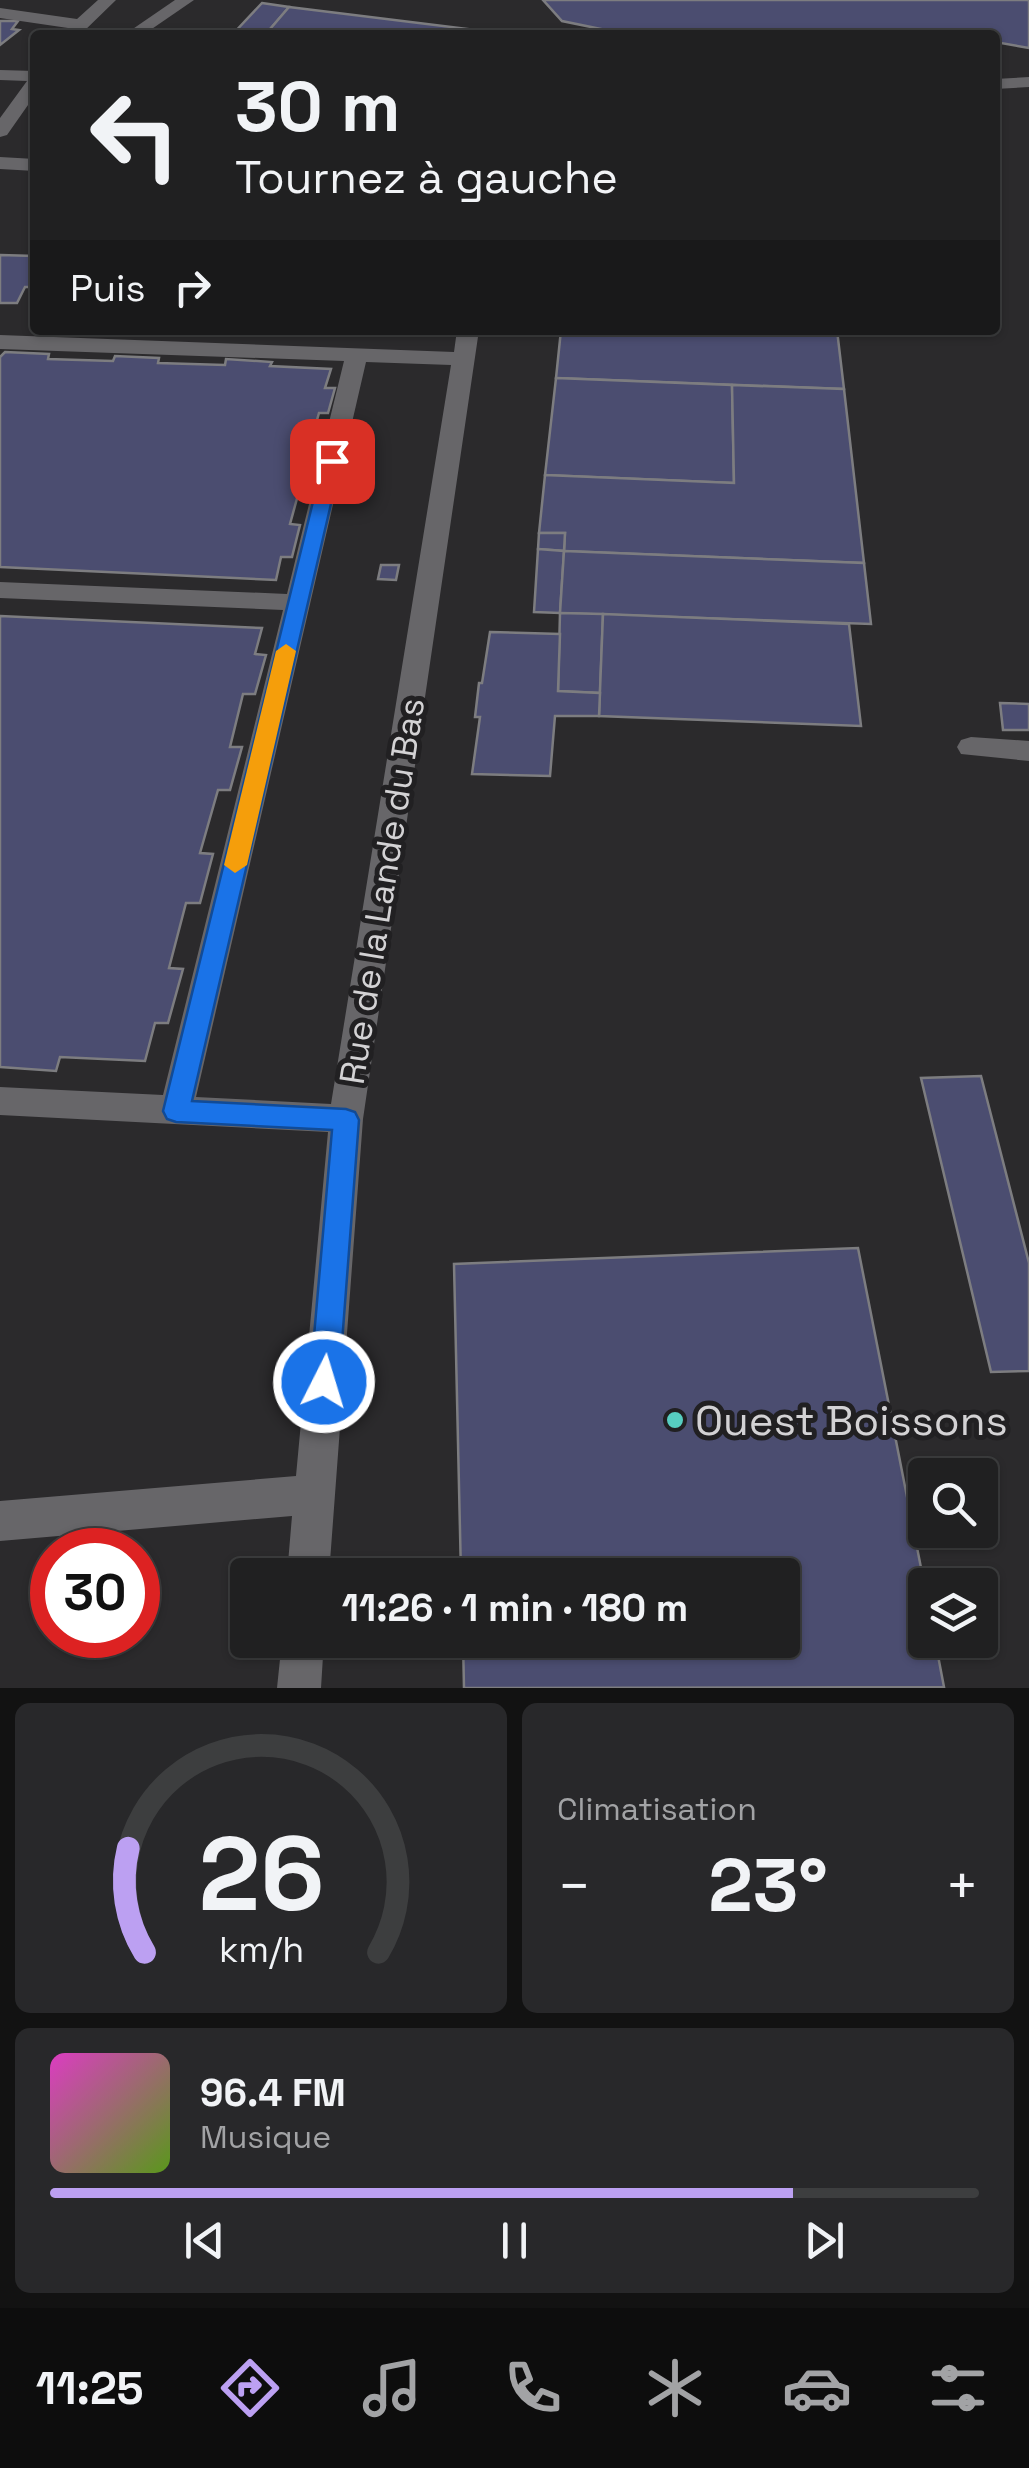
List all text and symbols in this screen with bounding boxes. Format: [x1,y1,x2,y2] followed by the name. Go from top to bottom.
[235,62,400,151] text: 30 m
[70,70,200,200] icon: left
[235,149,618,206] text: Tournez à gauche
[165,260,220,315] icon: right
[70,264,145,312] text: Puis
[290,419,375,504] pin
[305,434,360,489] icon: arrive
[330,695,434,1087] street label: Rue de la Lande du Bas
[272,1330,376,1434] position arrow
[695,1394,1008,1447] place label: Ouest Boissons
[664,1409,686,1431] marker: Ouest Boissons
[908,1458,998,1658] map controls
[908,1458,998,1548] button: search
[30,1528,160,1658] speed limit sign: 30
[908,1568,998,1658] button: layers
[342,1584,688,1632] text: 11:26 · 1 min · 180 m
[557,1789,757,1829] text: Climatisation
[198,1808,324,1940] text: 26
[708,1837,828,1933] text: 23°
[557,1851,591,1921] text: −
[945,1851,979,1921] text: +
[218,1927,304,1972] text: km/h
[200,2069,346,2117] text: 96.4 FM
[200,2117,331,2157] text: Musique
[177,2213,232,2268] icon: previous
[487,2213,542,2268] icon: pause
[797,2213,852,2268] icon: next
[215,2353,285,2423] icon: directions
[357,2353,427,2423] icon: music
[498,2353,568,2423] icon: phone
[640,2353,710,2423] icon: climate
[782,2353,852,2423] icon: car
[923,2353,993,2423] icon: filters
[36,2360,144,2417] text: 11:25

